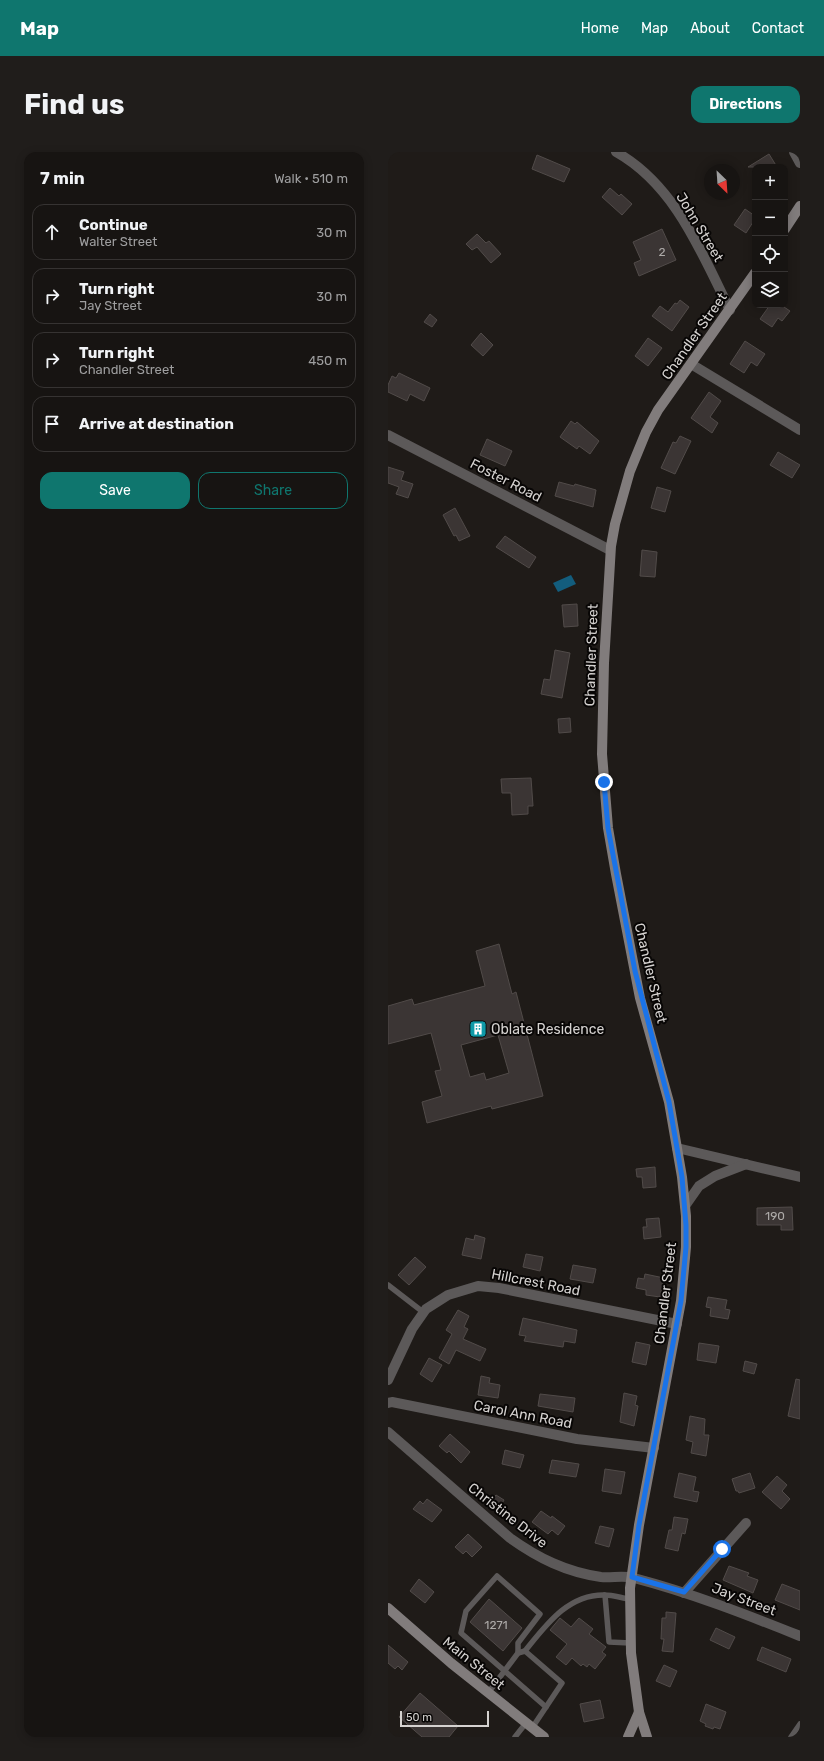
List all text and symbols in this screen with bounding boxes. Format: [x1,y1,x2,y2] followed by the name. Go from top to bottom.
[20,17,59,40] text: Map
[581,20,619,37] text: Home
[641,20,668,37] text: Map
[690,20,730,37] text: About
[752,20,804,37] text: Contact
[691,86,800,123] button: Directions
[24,88,124,121] text: Find us
[704,164,740,200] north arrow
[752,164,788,308] map controls
[752,164,788,200] button: +
[40,168,85,188] text: 7 min
[274,171,348,186] text: Walk · 510 m
[672,190,727,265] street label: John Street
[752,200,788,236] button: −
[79,216,148,234] text: Continue
[41,221,63,243] icon: ahead
[316,225,347,240] text: 30 m
[79,234,157,249] text: Walter Street
[752,236,788,272] button: locate
[658,245,666,259] house number: 2
[752,272,788,308] button: layers
[79,280,154,298] text: Turn right
[41,285,63,307] icon: right
[316,289,347,304] text: 30 m
[658,289,731,383] street label: Chandler Street
[79,298,142,313] text: Jay Street
[79,344,154,362] text: Turn right
[41,349,63,371] icon: right
[308,353,347,368] text: 450 m
[79,362,174,377] text: Chandler Street
[41,413,63,435] icon: arrive
[79,415,234,433] text: Arrive at destination
[467,455,544,506] street label: Foster Road
[40,472,190,509] button: Save
[198,472,348,509] button: Share
[581,603,602,707] street label: Chandler Street
[595,773,613,791] route end
[631,921,670,1025] street label: Chandler Street
[468,1019,488,1039] building icon: Oblate Residence
[491,1021,604,1038] place label: Oblate Residence
[765,1209,785,1223] house number: 190
[651,1241,680,1345] street label: Chandler Street
[490,1266,582,1299] street label: Hillcrest Road
[472,1397,573,1432] street label: Carol Ann Road
[465,1479,551,1552] street label: Christine Drive
[713,1540,731,1558] route start
[709,1579,779,1620] street label: Jay Street
[484,1618,508,1632] house number: 1271
[439,1633,508,1694] street label: Main Street
[400,1709,489,1728] scale bar
[406,1711,432,1724] text: 50 m

